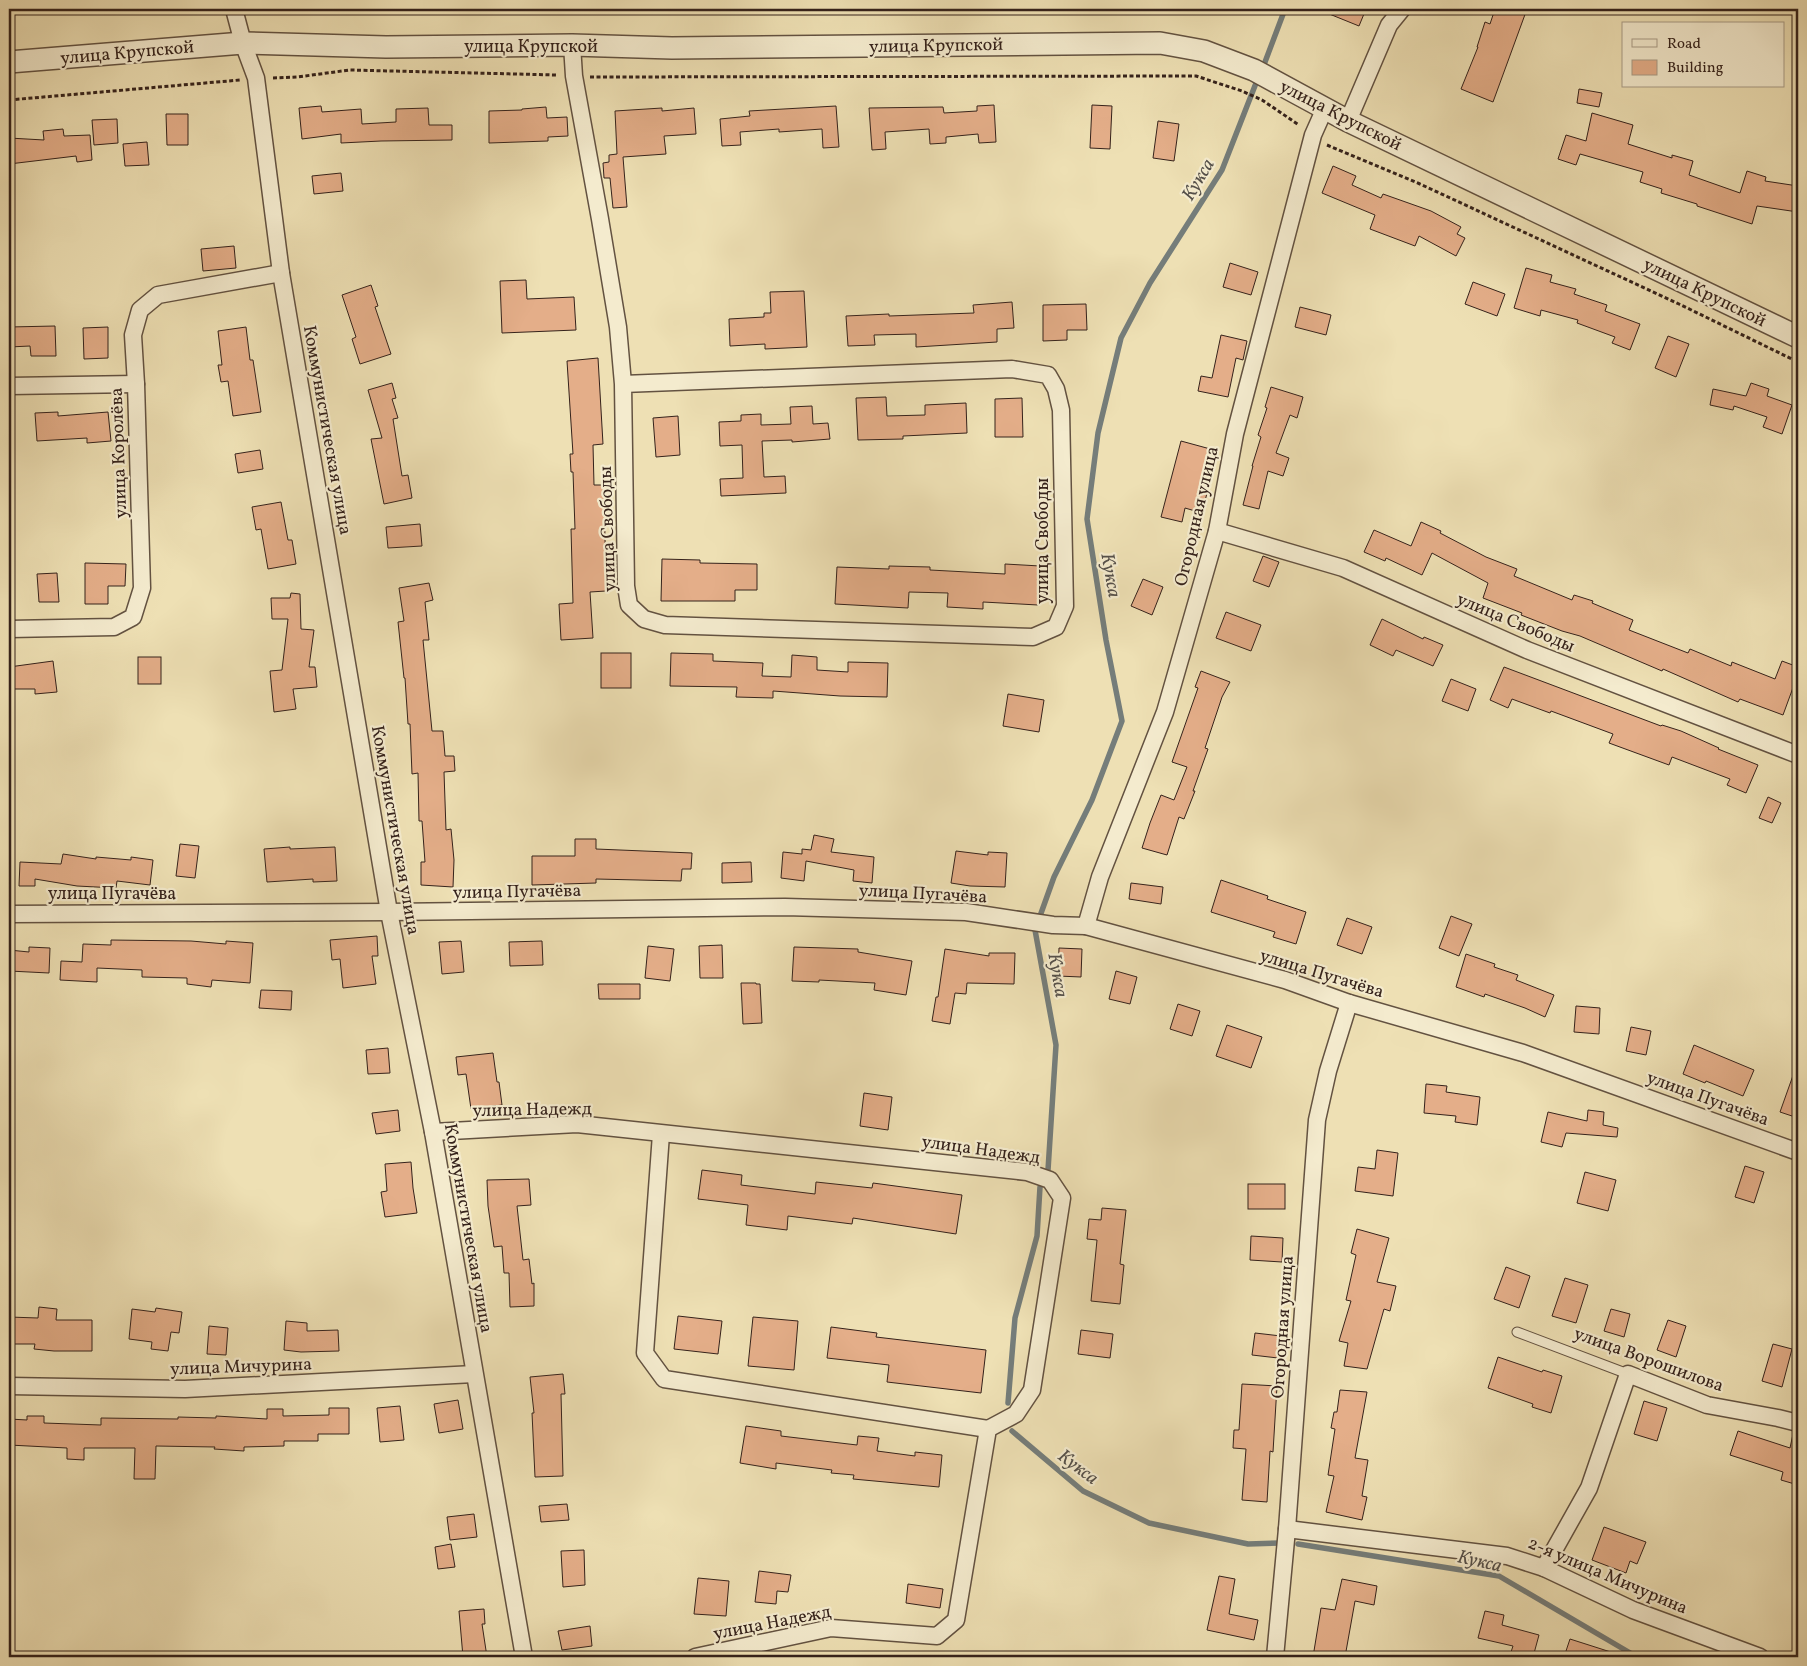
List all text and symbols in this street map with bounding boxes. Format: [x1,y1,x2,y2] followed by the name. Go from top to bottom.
[1622,22,1784,88] legend
[869,33,1003,60] street label: улица Крупской
[1667,34,1701,55] text: Road
[59,35,195,72] street label: улица Крупской
[464,35,598,60] street label: улица Крупской
[1667,58,1724,79] text: Building
[1275,75,1406,158] street label: улица Крупской
[1176,154,1221,206] water label: Кукса
[1639,253,1770,334] street label: улица Крупской
[296,324,357,537] street label: Коммунистическая улица
[105,387,134,519] street label: улица Королёва
[1169,444,1226,589] street label: Огородная улица
[594,465,623,592] street label: улица Свободы
[1031,478,1056,604] street label: улица Свободы
[1093,551,1127,600] water label: Кукса
[1452,587,1579,660] street label: улица Свободы
[364,724,425,937] street label: Коммунистическая улица
[452,879,582,906] street label: улица Пугачёва
[858,879,988,910] street label: улица Пугачёва
[48,882,176,907] street label: улица Пугачёва
[1256,944,1387,1005] street label: улица Пугачёва
[1040,951,1074,1000] water label: Кукса
[1643,1066,1772,1133] street label: улица Пугачёва
[472,1097,592,1124] street label: улица Надежд
[437,1122,498,1335] street label: Коммунистическая улица
[920,1130,1042,1171] street label: улица Надежд
[1266,1255,1301,1399] street label: Огородная улица
[1570,1322,1727,1399] street label: улица Ворошилова
[170,1353,312,1382] street label: улица Мичурина
[1052,1444,1104,1492] water label: Кукса
[1524,1531,1691,1621] street label: 2-я улица Мичурина
[1455,1544,1504,1580] water label: Кукса
[711,1600,833,1647] street label: улица Надежд

